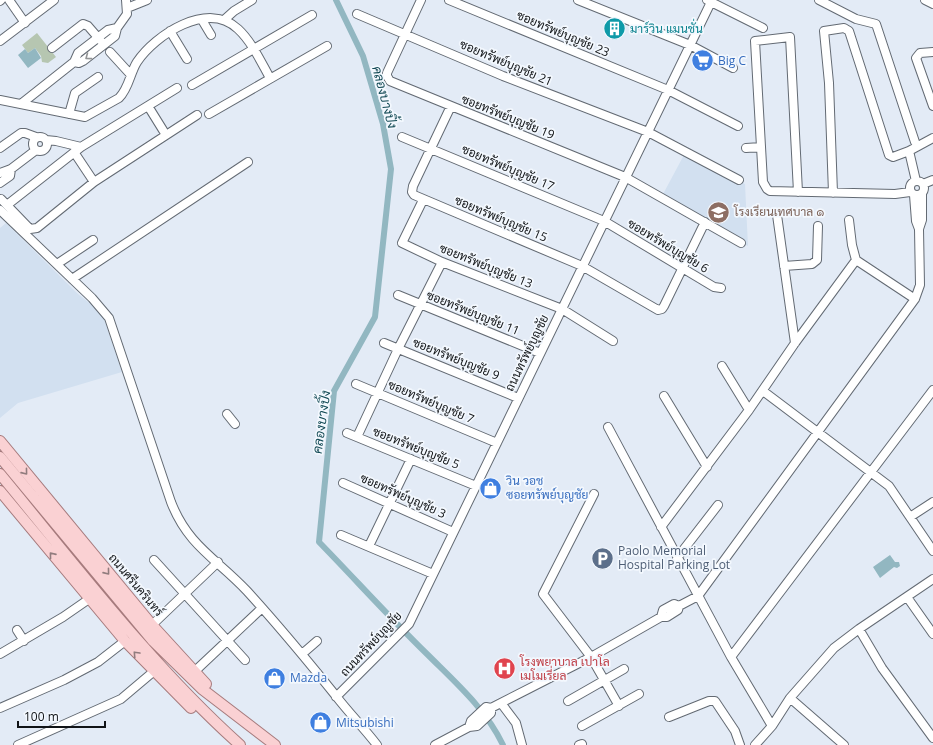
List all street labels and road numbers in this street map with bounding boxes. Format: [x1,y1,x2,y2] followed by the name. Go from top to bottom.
[514,6,612,62] street label: ซอยทรัพย์บุญชัย 23
[457,35,555,91] street label: ซอยทรัพย์บุญชัย 21
[459,90,557,144] street label: ซอยทรัพย์บุญชัย 19
[459,140,557,196] street label: ซอยทรัพย์บุญชัย 17
[452,191,550,247] street label: ซอยทรัพย์บุญชัย 15
[624,215,712,278] street label: ซอยทรัพย์บุญชัย 6
[437,239,535,293] street label: ซอยทรัพย์บุญชัย 13
[424,286,522,340] street label: ซอยทรัพย์บุญชัย 11
[501,312,553,394] street label: ถนนทรัพย์บุญชัย
[410,333,502,385] street label: ซอยทรัพย์บุญชัย 9
[385,376,477,428] street label: ซอยทรัพย์บุญชัย 7
[370,422,462,474] street label: ซอยทรัพย์บุญชัย 5
[357,469,449,523] street label: ซอยทรัพย์บุญชัย 3
[105,550,168,620] street label: ถนนศรีนครินทร์
[336,607,406,681] street label: ถนนทรัพย์บุญชัย

